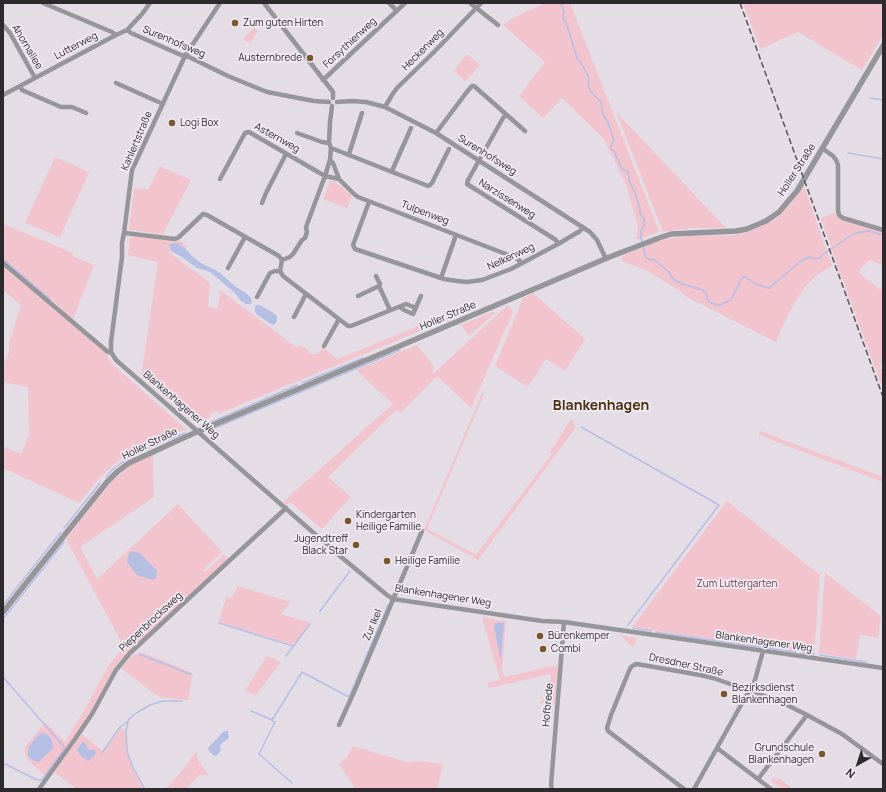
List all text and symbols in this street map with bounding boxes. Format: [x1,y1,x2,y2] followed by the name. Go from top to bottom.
[321,15,379,71] street label: Forsythienweg
[243,17,323,29] place label: Zum guten Hirten
[230,18,240,28] marker: Zum guten Hirten
[9,23,45,71] street label: Ahornallee
[141,23,207,61] street label: Surenhofsweg
[400,27,446,73] street label: Heckenweg
[52,30,100,62] street label: Lutterweg
[238,52,302,64] place label: Austernbrede
[305,53,315,63] marker: Austernbrede
[119,110,155,172] street label: Kahlertstraße
[180,117,218,129] place label: Logi Box
[167,118,177,128] marker: Logi Box
[252,121,302,155] street label: Asternweg
[455,132,519,178] street label: Surenhofsweg
[776,142,818,198] street label: Holler Straße
[476,177,538,221] street label: Narzissenweg
[399,198,451,228] street label: Tulpenweg
[485,241,537,273] street label: Nelkenweg
[418,299,478,333] street label: Holler Straße
[140,369,222,441] street label: Blankenhagener Weg
[553,398,649,414] district label: Blankenhagen
[120,425,180,463] street label: Holler Straße
[356,509,421,532] place label: Kindergarten Heilige Familie
[343,516,353,526] marker: Kindergarten Heilige Familie
[294,533,348,556] place label: Jugendtreff Black Star
[351,540,361,550] marker: Jugendtreff Black Star
[395,555,460,567] place label: Heilige Familie
[382,556,392,566] marker: Heilige Familie
[697,578,777,590] park label: Zum Luttergarten
[394,582,492,610] street label: Blankenhagener Weg
[117,590,185,654] street label: Piepenbrocksweg
[361,607,385,643] street label: Zur Ikel
[715,629,813,655] street label: Blankenhagener Weg
[548,630,610,642] place label: Bürenkemper
[535,631,545,641] marker: Bürenkemper
[551,643,581,655] place label: Combi
[538,644,548,654] marker: Combi
[648,651,724,679] street label: Dresdner Straße
[732,682,798,706] place label: Bezirksdienst Blankenhagen
[540,683,556,727] street label: Hofbrede
[719,689,729,699] marker: Bezirksdienst Blankenhagen
[748,742,814,766] place label: Grundschule Blankenhagen
[838,744,878,784] north arrow
[817,749,827,759] marker: Grundschule Blankenhagen
[842,765,858,782] text: N

